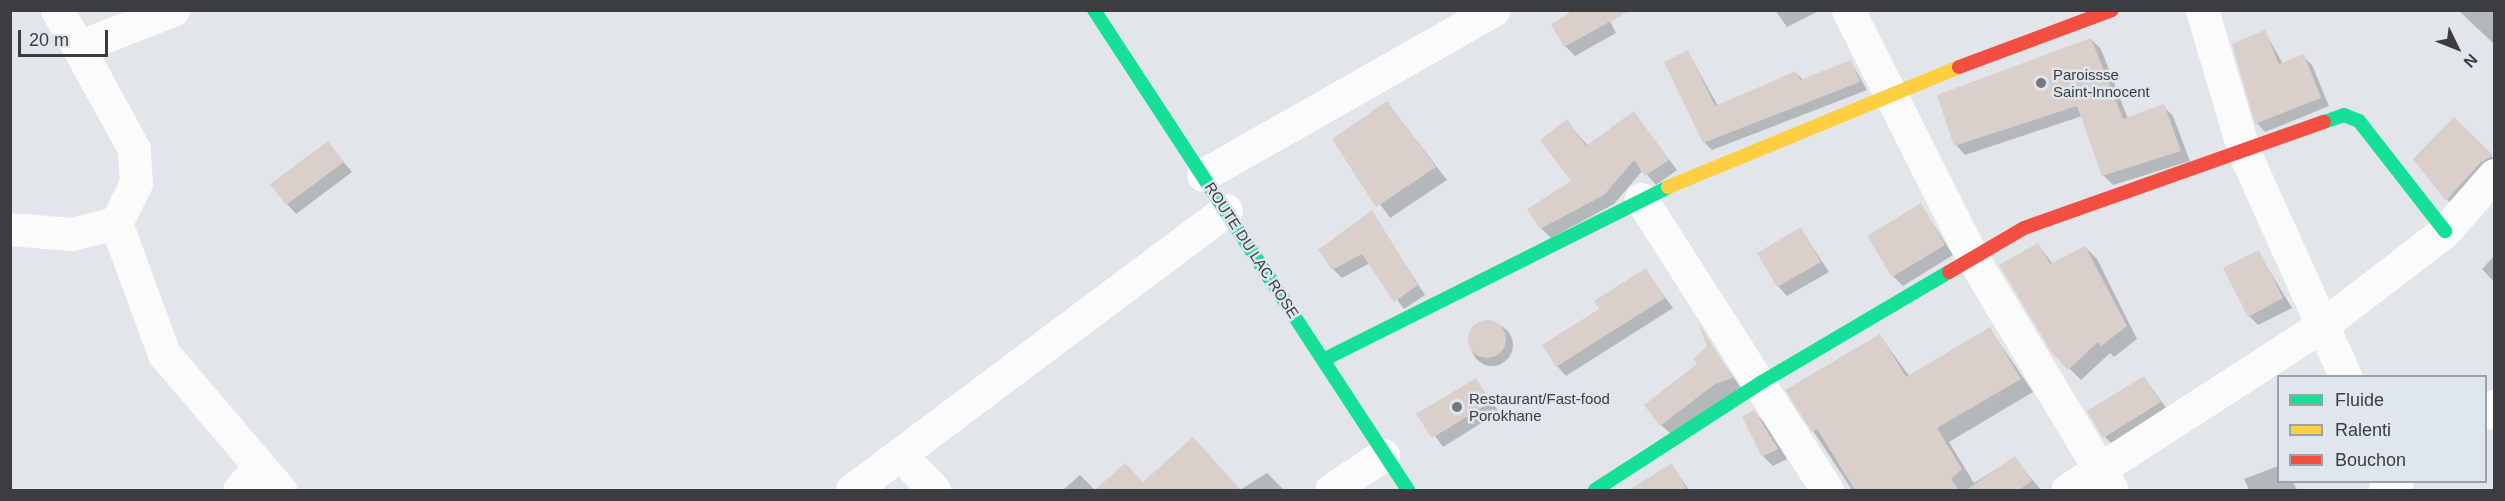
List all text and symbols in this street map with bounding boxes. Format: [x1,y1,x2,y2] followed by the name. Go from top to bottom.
[21,18,111,56] scale bar
[2427,18,2487,78] north arrow
[29,30,69,50] text: 20 m
[2460,51,2481,71] text: N
[2053,65,2150,100] place label: Paroissse Saint-Innocent
[2034,76,2048,90] marker: Paroissse Saint-Innocent
[1201,179,1303,321] street label: ROUTE DU LAC ROSE
[2277,375,2487,483] legend
[1469,389,1610,424] place label: Restaurant/Fast-food Porokhane
[2335,390,2384,410] text: Fluide
[1450,400,1464,414] marker: Restaurant/Fast-food Porokhane
[2335,420,2391,440] text: Ralenti
[2335,450,2406,470] text: Bouchon

